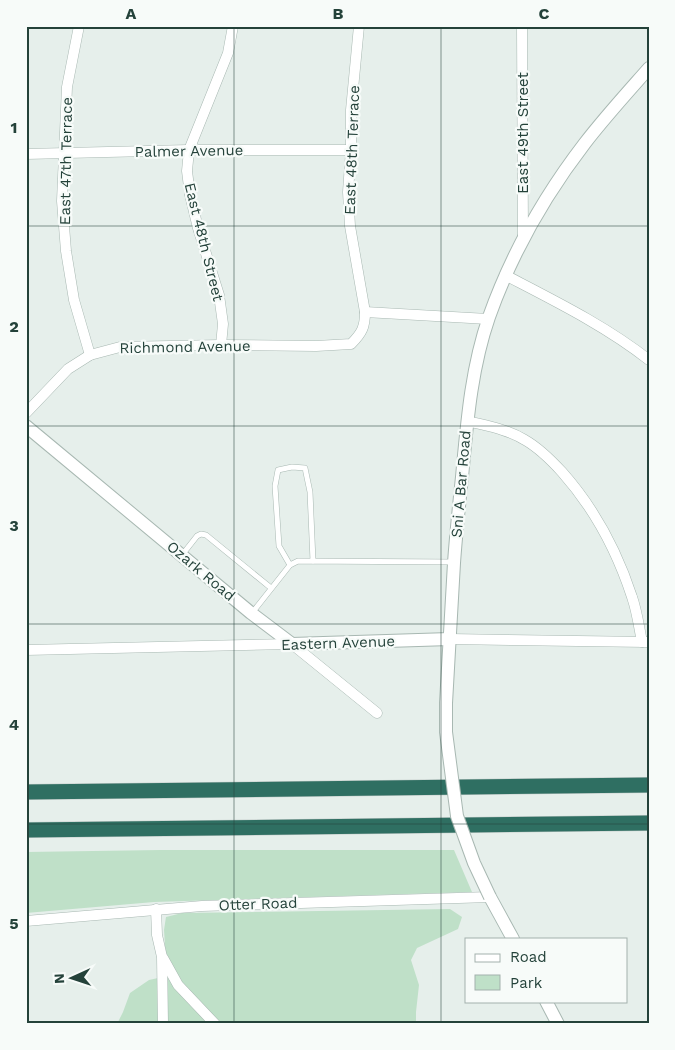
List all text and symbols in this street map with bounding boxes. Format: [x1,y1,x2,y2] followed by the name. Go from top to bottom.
[126,4,137,23] text: A
[333,4,344,23] text: B
[539,4,550,23] text: C
[514,71,532,194] street label: East 49th Street
[341,85,363,215] street label: East 48th Terrace
[56,97,76,225] street label: East 47th Terrace
[11,118,17,137] text: 1
[135,141,243,161] street label: Palmer Avenue
[181,181,228,304] street label: East 48th Street
[9,317,19,336] text: 2
[119,337,251,357] street label: Richmond Avenue
[447,430,475,538] street label: Sni A Bar Road
[9,516,19,535] text: 3
[163,537,239,605] street label: Ozark Road
[281,632,395,654] street label: Eastern Avenue
[9,715,19,734] text: 4
[218,894,298,914] street label: Otter Road
[9,914,19,933] text: 5
[465,938,628,1002] legend
[510,948,547,966] text: Road
[48,952,98,1002] north arrow
[51,973,67,984] text: N
[510,974,543,992] text: Park

